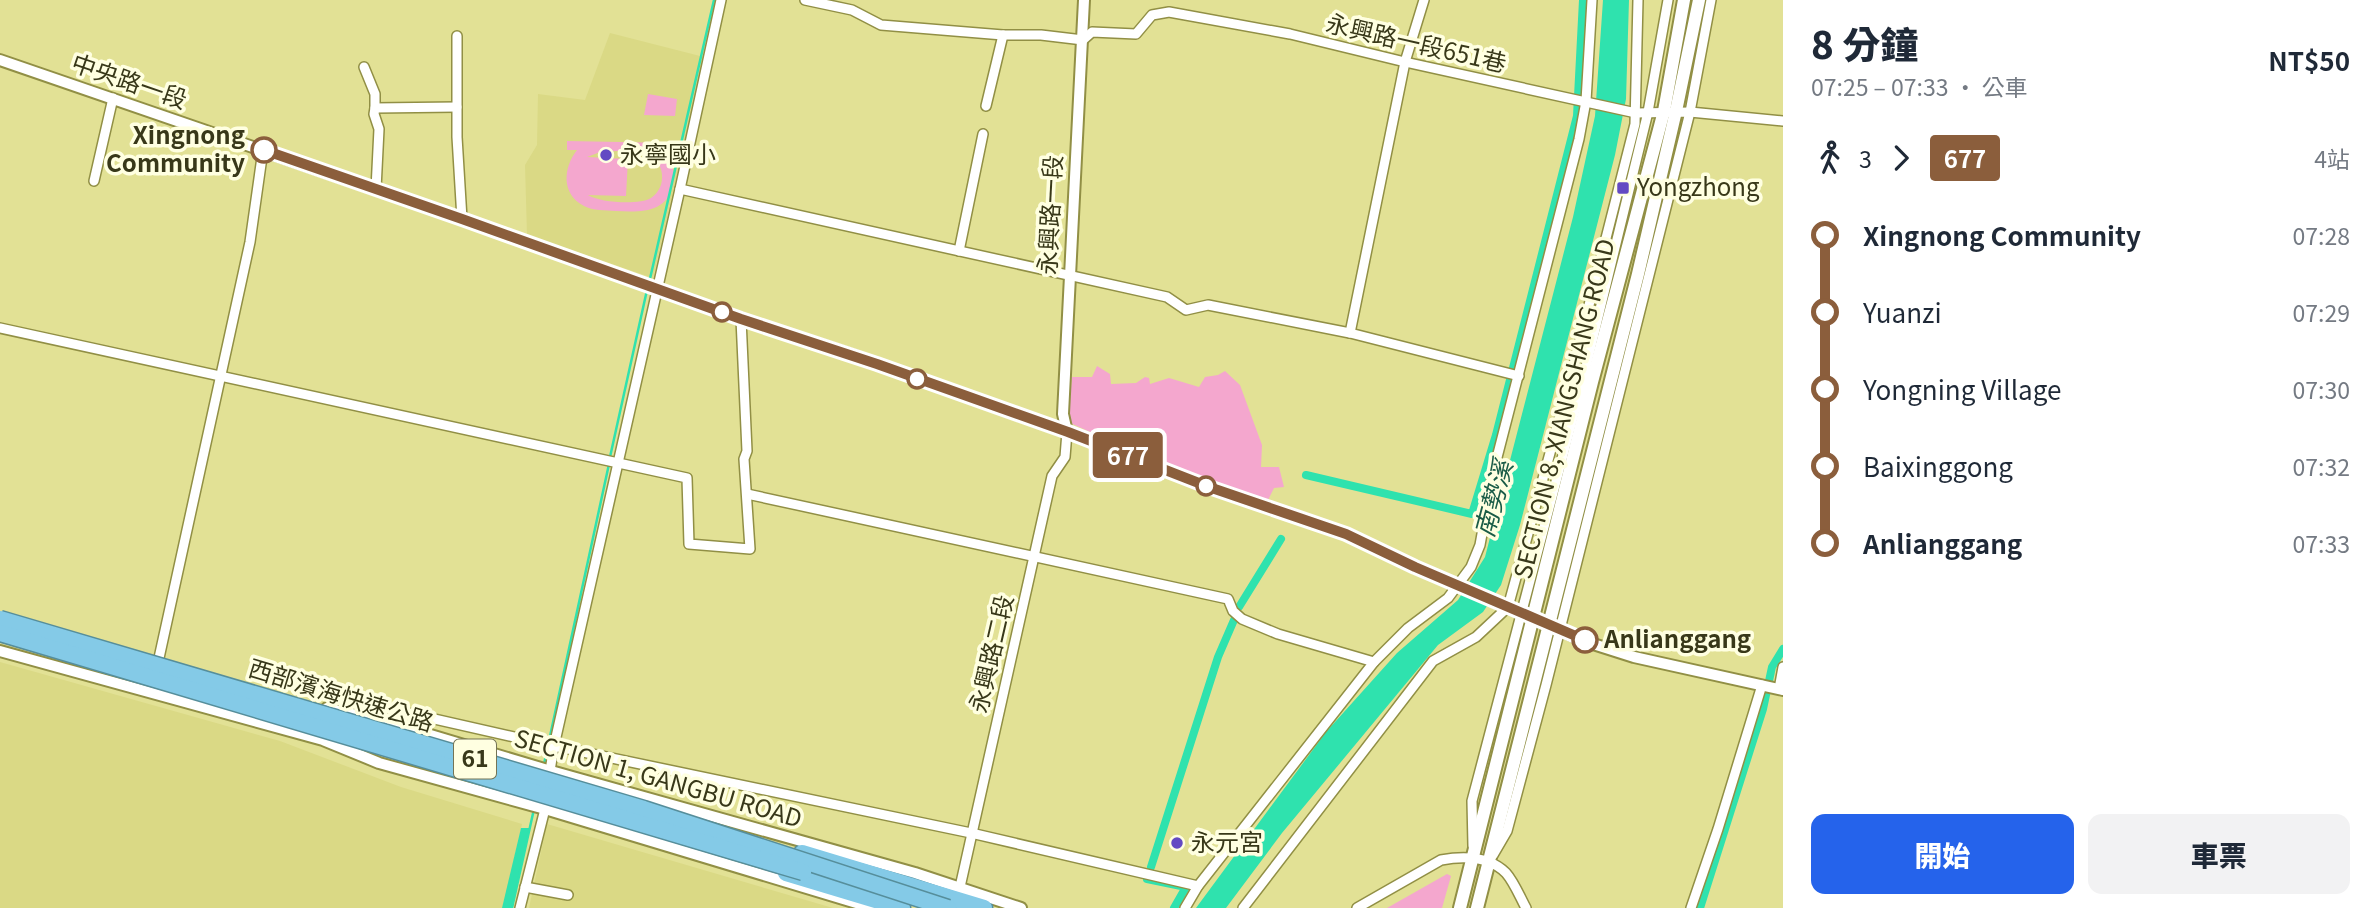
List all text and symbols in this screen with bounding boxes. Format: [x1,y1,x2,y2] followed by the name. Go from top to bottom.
[1323,4,1510,79] street label: 永興路一段651巷
[1811,15,1918,70] text: 8 分鐘
[2268,41,2350,78] text: NT$50
[67,44,192,116] street label: 中央路一段
[1811,69,2028,103] text: 07:25 – 07:33 · 公車
[106,116,245,179] place label: Xingnong Community
[620,135,716,170] place label: 永寧國小
[251,137,277,163] marker: Xingnong Community
[1811,139,1849,177] icon: walk
[1882,139,1920,177] icon: forward
[1944,140,1986,175] text: 677
[1859,141,1872,175] text: 3
[2314,141,2350,175] text: 4站
[598,147,614,163] marker: 永寧國小
[1028,154,1069,276] street label: 永興路一段
[1636,168,1760,203] place label: Yongzhong
[1615,180,1631,196] marker: Yongzhong
[1863,216,2141,253] text: Xingnong Community
[2293,218,2350,252] text: 07:28
[1503,235,1622,582] street label: SECTION 8, XIANGSHANG ROAD
[1863,293,1942,330] text: Yuanzi
[2293,295,2350,329] text: 07:29
[712,302,732,322] unlabelled marker
[907,369,927,389] unlabelled marker
[1863,370,2061,407] text: Yongning Village
[2293,372,2350,406] text: 07:30
[1088,432,1168,478] line badge: 677
[1107,437,1149,472] text: 677
[1863,447,2013,484] text: Baixinggong
[2293,449,2350,483] text: 07:32
[1464,452,1521,541] water label: 南勢溪
[1196,476,1216,496] unlabelled marker
[1863,524,2022,561] text: Anlianggang
[2293,526,2350,560] text: 07:33
[959,591,1020,716] street label: 永興路二段
[1603,620,1751,655] place label: Anlianggang
[1572,627,1598,653] marker: Anlianggang
[245,649,439,738] street label: 西部濱海快速公路
[511,719,807,834] street label: SECTION 1, GANGBU ROAD
[454,740,496,778] road number: 61
[1811,814,2074,894] button: 開始
[2088,814,2350,894] button: 車票
[1191,823,1263,858] place label: 永元宮
[1169,835,1185,851] marker: 永元宮

